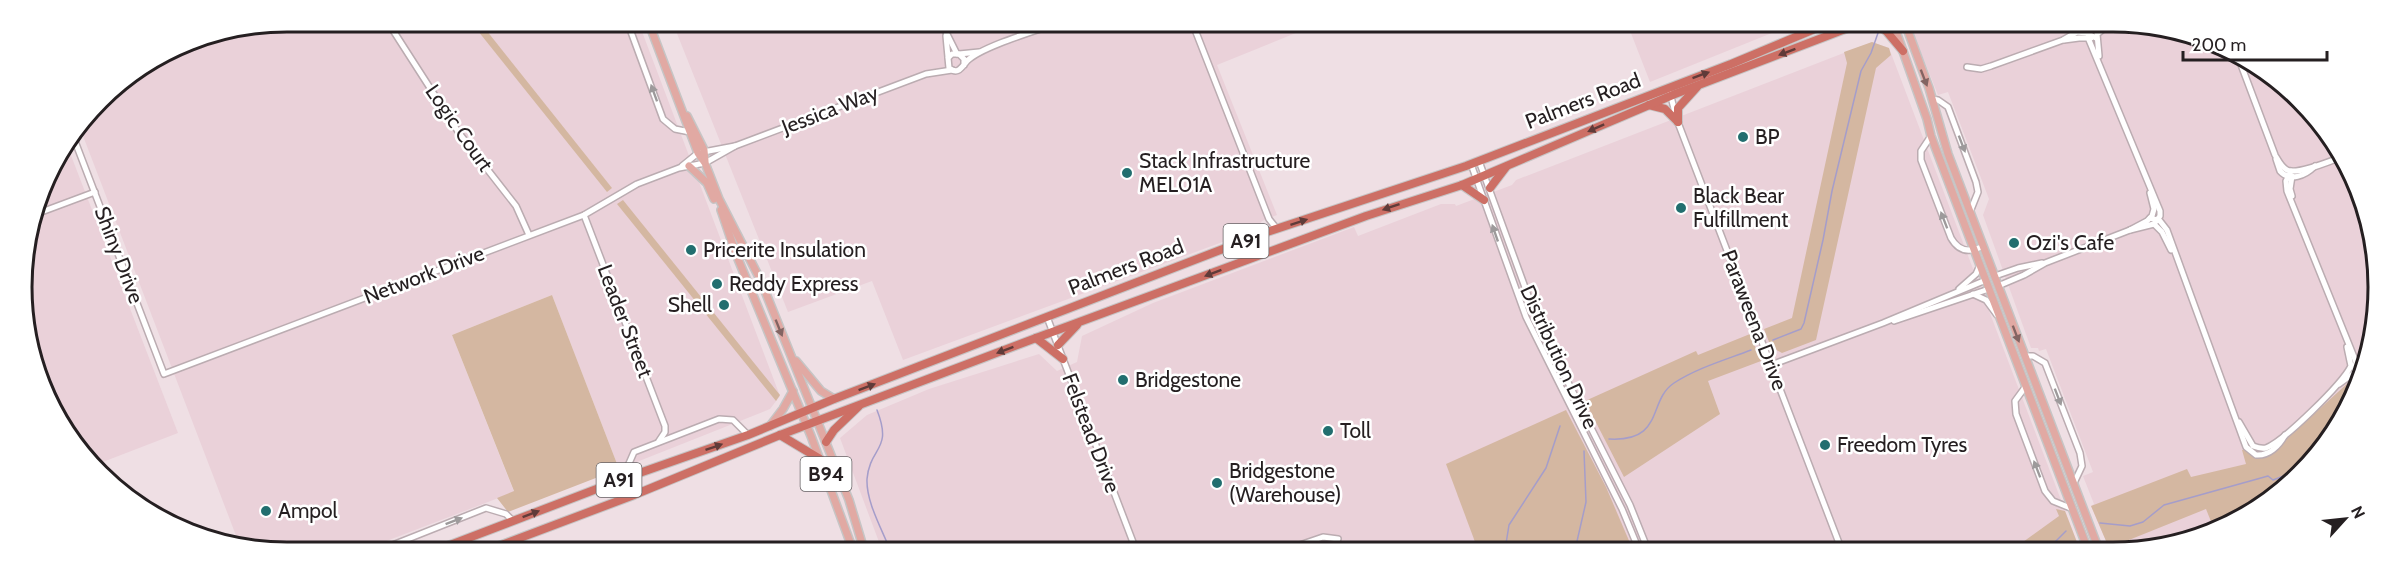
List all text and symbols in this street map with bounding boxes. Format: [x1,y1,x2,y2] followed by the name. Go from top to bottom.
[2183,24,2327,62] scale bar
[2192,34,2246,56] text: 200 m
[1778,48,1796,57] one-way arrow
[1522,67,1644,134] street label: Palmers Road
[1920,69,1930,87] one-way arrow
[1692,70,1710,79] one-way arrow
[420,79,498,176] street label: Logic Court
[777,80,882,140] street label: Jessica Way
[648,84,658,102] one-way arrow
[1586,123,1604,133] one-way arrow
[1755,124,1780,149] place label: BP
[1736,130,1750,144] marker: BP
[1957,136,1967,154] one-way arrow
[1139,148,1310,197] place label: Stack Infrastructure MEL01A
[1120,166,1134,180] marker: Stack Infrastructure MEL01A
[1693,183,1788,232] place label: Black Bear Fulfillment
[1674,201,1688,215] marker: Black Bear Fulfillment
[90,203,149,307] street label: Shiny Drive
[1382,203,1400,213] one-way arrow
[1938,210,1948,228] one-way arrow
[1290,217,1308,226] one-way arrow
[1489,223,1499,241] one-way arrow
[1224,224,1268,258] road number: A91
[2026,230,2114,255] place label: Ozi's Cafe
[1065,233,1187,300] street label: Palmers Road
[2007,236,2021,250] marker: Ozi's Cafe
[703,237,866,262] place label: Pricerite Insulation
[360,240,488,309] street label: Network Drive
[684,243,698,257] marker: Pricerite Insulation
[1716,246,1793,394] street label: Paraweena Drive
[592,261,658,381] street label: Leader Street
[1204,269,1222,278] one-way arrow
[729,271,859,296] place label: Reddy Express
[710,277,724,291] marker: Reddy Express
[1515,281,1604,433] street label: Distribution Drive
[668,292,712,317] place label: Shell
[717,298,731,312] marker: Shell
[775,319,785,337] one-way arrow
[2012,325,2022,343] one-way arrow
[996,346,1014,355] one-way arrow
[1135,367,1241,392] place label: Bridgestone
[1057,370,1126,496] street label: Felstead Drive
[1116,373,1130,387] marker: Bridgestone
[858,381,876,391] one-way arrow
[2054,388,2064,406] one-way arrow
[1340,418,1371,443] place label: Toll
[1321,424,1335,438] marker: Toll
[1837,432,1967,457] place label: Freedom Tyres
[1818,438,1832,452] marker: Freedom Tyres
[705,441,723,451] one-way arrow
[800,457,852,491] road number: B94
[1229,458,1341,507] place label: Bridgestone (Warehouse)
[2031,460,2041,478] one-way arrow
[596,463,642,497] road number: A91
[1210,476,1224,490] marker: Bridgestone (Warehouse)
[2315,489,2375,549] north arrow
[278,498,338,523] place label: Ampol
[2347,503,2369,522] text: N
[259,504,273,518] marker: Ampol
[522,509,540,518] one-way arrow
[445,516,463,525] one-way arrow

